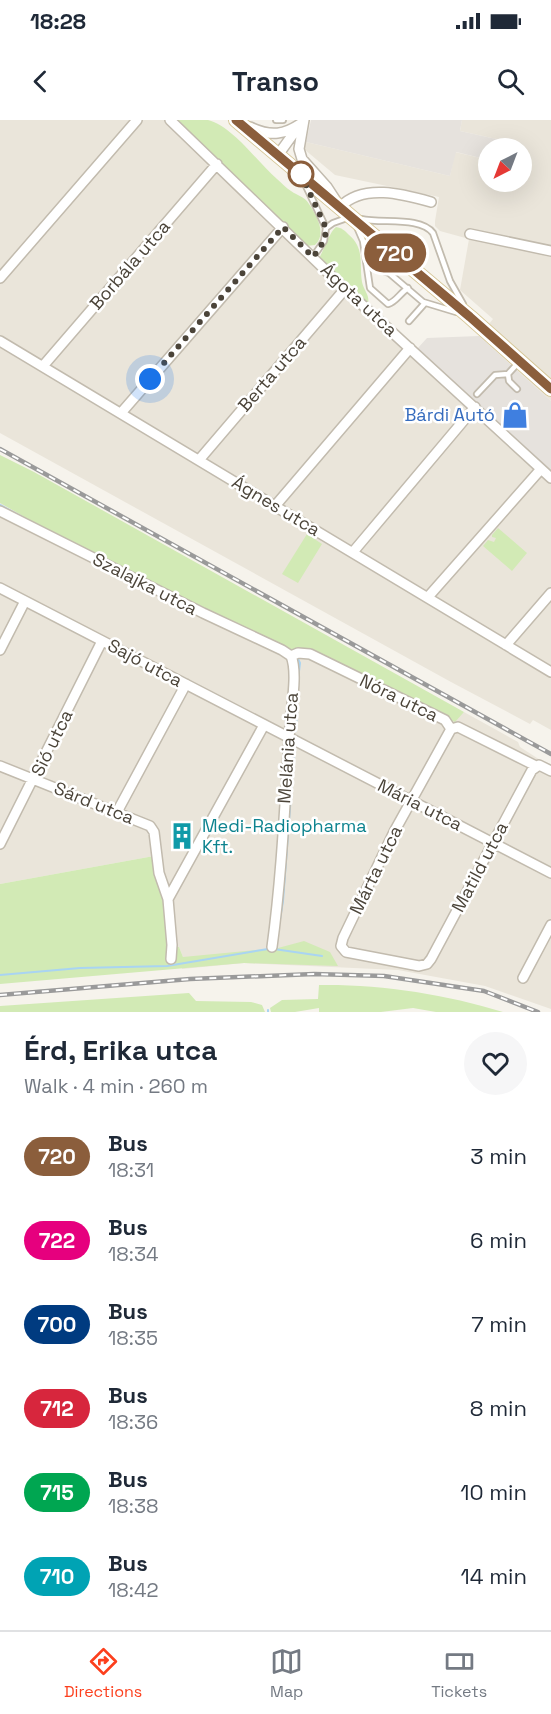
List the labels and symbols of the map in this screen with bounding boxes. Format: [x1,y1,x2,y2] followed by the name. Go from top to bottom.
[478,138,532,192] north arrow
[288,161,314,187] unlabelled marker
[84,215,175,314] street label: Borbála utca
[360,234,430,272] line badge: 720
[316,258,403,341] street label: Ágota utca
[233,331,311,416] street label: Berta utca
[135,364,165,394] your location
[500,400,530,430] shop icon: Bárdi Autó
[404,403,495,426] place label: Bárdi Autó
[228,470,325,541] street label: Ágnes utca
[89,547,201,620] street label: Szalajka utca
[104,633,187,692] street label: Sajó utca
[356,669,442,726] street label: Nóra utca
[272,692,303,804] street label: Melánia utca
[26,706,78,780] street label: Sió utca
[374,773,467,836] street label: Mária utca
[51,776,138,829] street label: Sárd utca
[202,814,367,858] place label: Medi-Radiopharma Kft.
[446,818,513,916] street label: Matild utca
[167,821,197,851] building icon: Medi-Radiopharma Kft.
[344,822,407,918] street label: Márta utca

